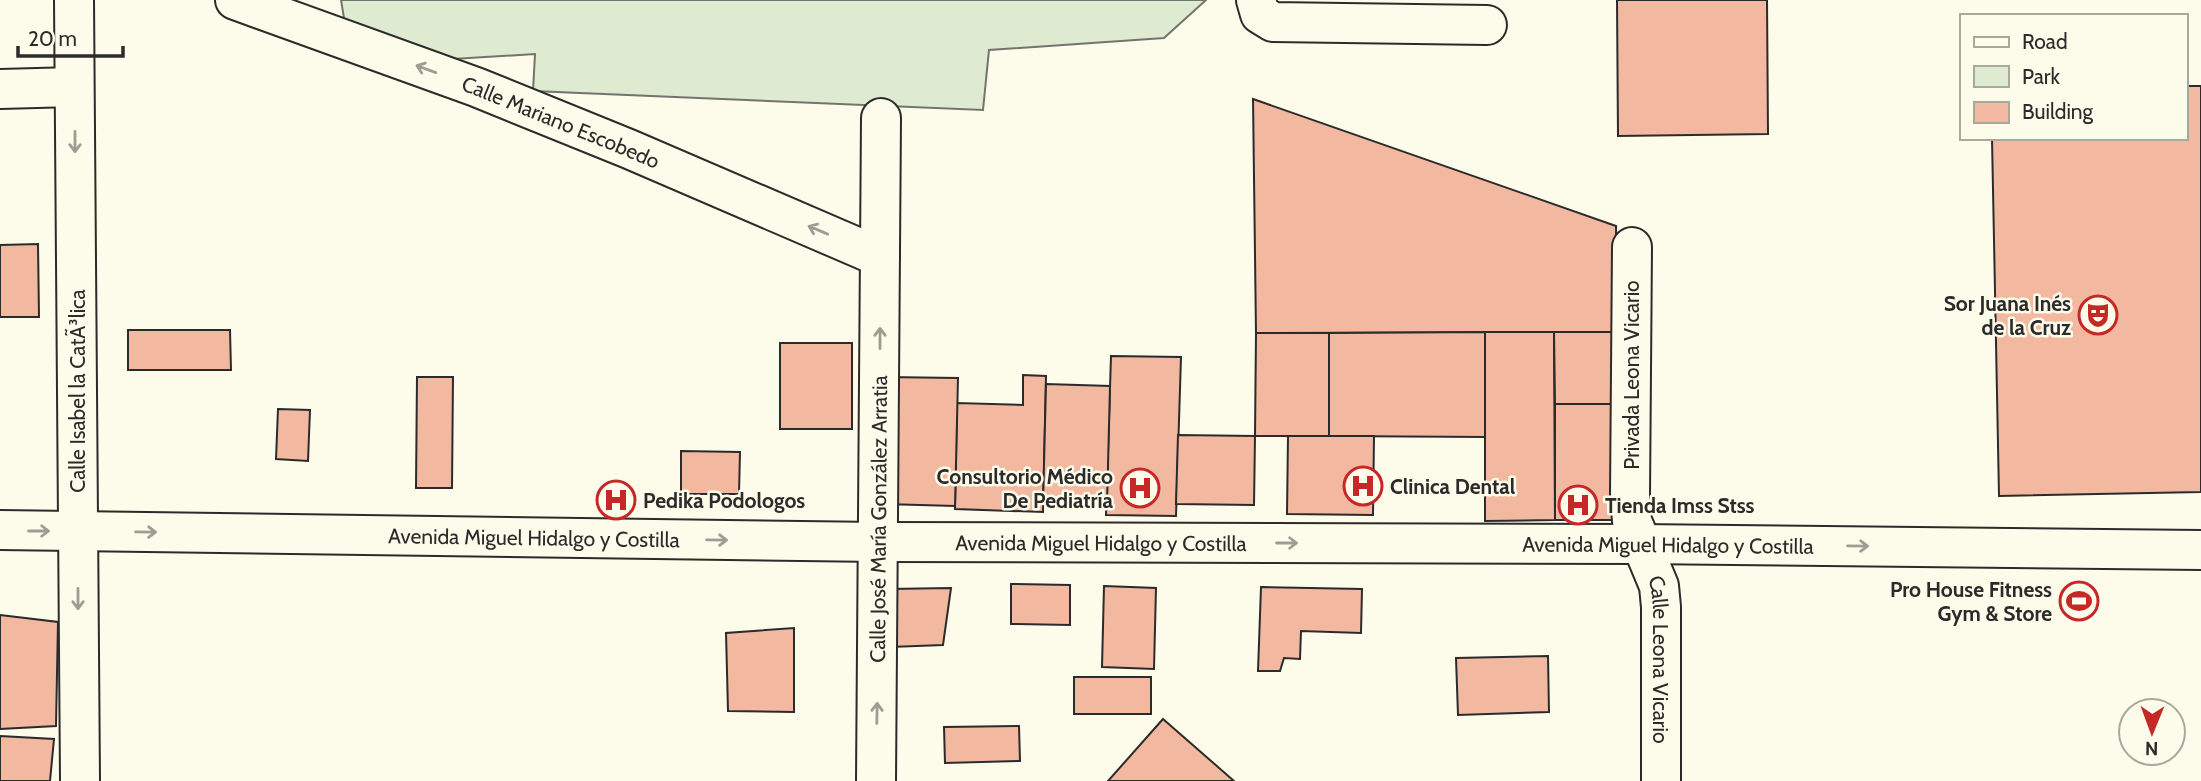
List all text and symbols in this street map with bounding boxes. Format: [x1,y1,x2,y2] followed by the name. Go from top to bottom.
[18,14,122,58] scale bar
[1960,14,2187,140] legend
[28,26,77,51] text: 20 m
[2022,29,2068,54] text: Road
[416,62,438,74] one-way arrow
[2022,64,2060,89] text: Park
[459,71,664,173] street label: Calle Mariano Escobedo
[2022,99,2094,124] text: Building
[68,130,81,153] one-way arrow
[807,223,829,236] one-way arrow
[1619,280,1644,470] street label: Privada Leona Vicario
[64,289,90,493] street label: Calle Isabel la CatÃ³lica
[1944,291,2071,340] place label: Sor Juana Inés de la Cruz
[2077,294,2119,336] theatre icon: Sor Juana Inés de la Cruz
[873,327,887,350] one-way arrow
[864,375,892,663] street label: Calle José María González Arratia
[937,464,1114,513] place label: Consultorio Médico De Pediatría
[1342,465,1384,507] hospital icon: Clinica Dental
[1119,467,1161,509] hospital icon: Consultorio Médico De Pediatría
[1390,474,1516,499] place label: Clinica Dental
[595,479,637,521] hospital icon: Pedika Podologos
[1557,484,1599,526] hospital icon: Tienda Imss Stss
[643,488,805,513] place label: Pedika Podologos
[1605,493,1755,518] place label: Tienda Imss Stss
[388,523,680,552] street label: Avenida Miguel Hidalgo y Costilla
[27,524,50,537] one-way arrow
[134,525,157,539] one-way arrow
[955,530,1247,555] street label: Avenida Miguel Hidalgo y Costilla
[1522,531,1814,558] street label: Avenida Miguel Hidalgo y Costilla
[705,533,728,546] one-way arrow
[1275,536,1298,550] one-way arrow
[1846,540,1869,553] one-way arrow
[1643,572,1674,743] street label: Calle Leona Vicario
[1890,577,2052,626] place label: Pro House Fitness Gym & Store
[2058,580,2100,622] sports icon: Pro House Fitness Gym & Store
[72,587,85,610] one-way arrow
[2117,697,2187,767] north arrow
[870,702,883,725] one-way arrow
[2145,737,2159,760] text: N

